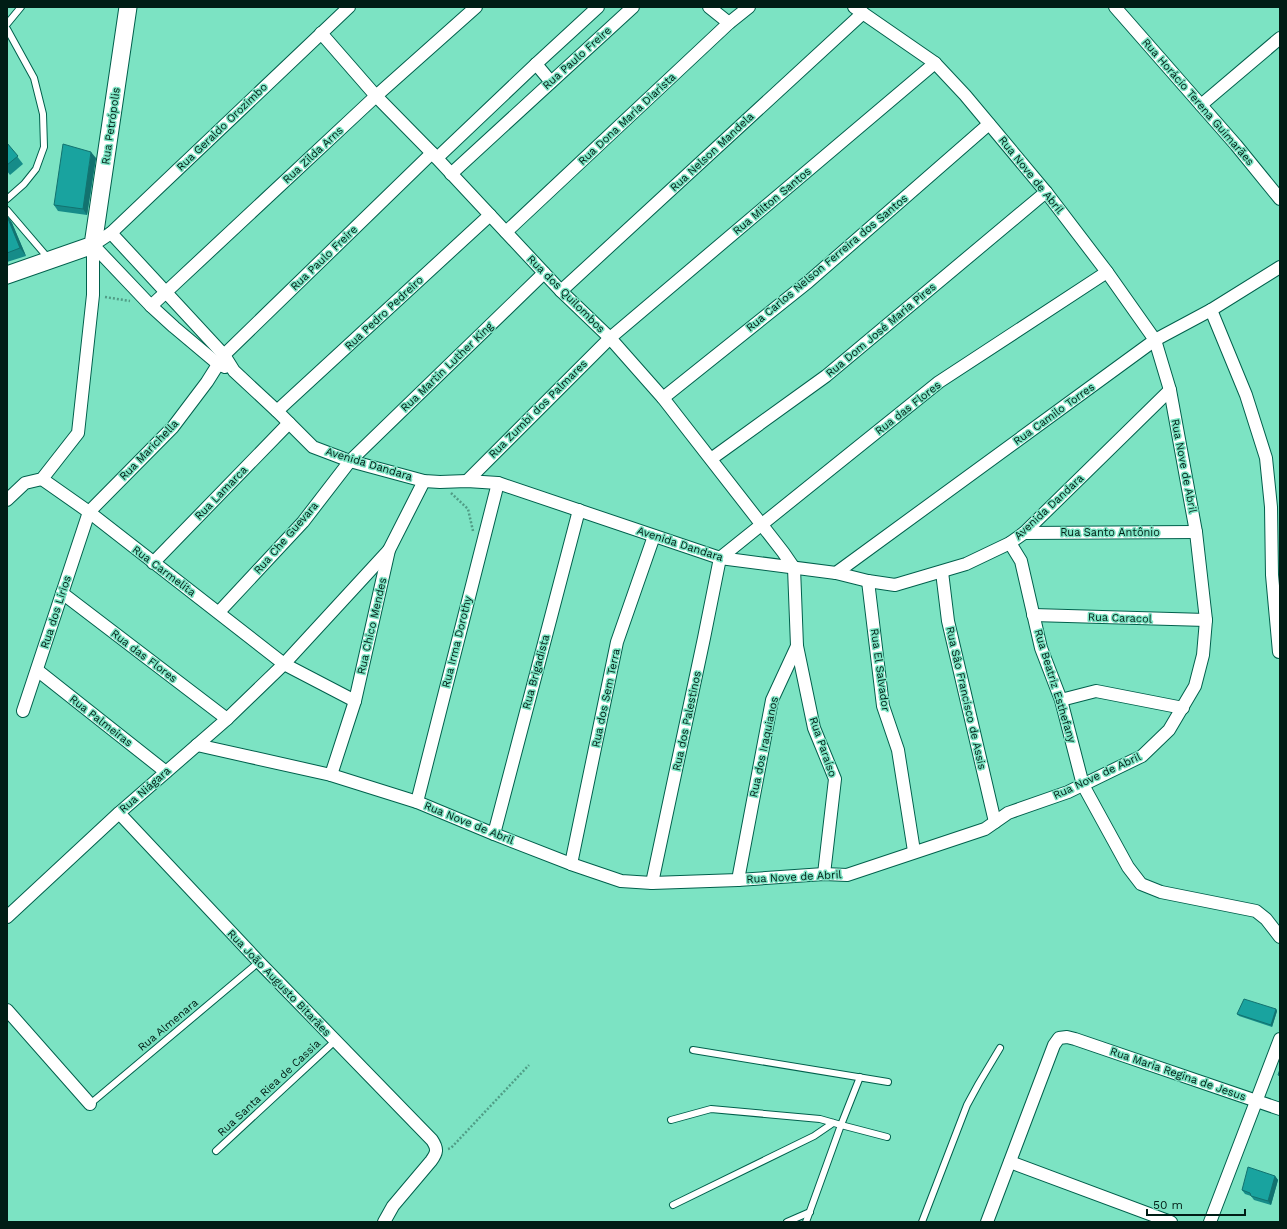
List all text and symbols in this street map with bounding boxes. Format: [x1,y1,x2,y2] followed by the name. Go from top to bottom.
[540,24,614,92] street label: Rua Paulo Freire
[1139,36,1257,168] street label: Rua Horácio Terena Guimarães
[576,70,678,168] street label: Rua Dona Maria Diarista
[174,80,270,174] street label: Rua Geraldo Orozimbo
[99,86,123,165] street label: Rua Petrópolis
[668,110,756,194] street label: Rua Nelson Mandela
[280,124,346,186] street label: Rua Zilda Arns
[996,134,1067,217] street label: Rua Nove de Abril
[730,164,814,237] street label: Rua Milton Santos
[744,191,910,334] street label: Rua Carlos Nelson Ferreira dos Santos
[288,223,360,293] street label: Rua Paulo Freire
[524,252,608,336] street label: Rua dos Quilombos
[342,273,426,353] street label: Rua Pedro Pedreiro
[823,280,939,380] street label: Rua Dom José Maria Pires
[398,319,496,415] street label: Rua Martin Luther King
[486,357,590,461] street label: Rua Zumbi dos Palmares
[873,378,943,438] street label: Rua das Flores
[1011,380,1097,448] street label: Rua Camilo Torres
[117,417,181,483] street label: Rua Marichella
[1168,418,1200,515] street label: Rua Nove de Abril
[324,445,414,483] street label: Avenida Dandara
[192,463,250,523] street label: Rua Lamarca
[1012,472,1086,542] street label: Avenida Dandara
[251,499,321,577] street label: Rua Che Guevara
[635,524,725,564] street label: Avenida Dandara
[1060,526,1160,539] street label: Rua Santo Antônio
[130,543,198,599] street label: Rua Carmelita
[38,574,74,650] street label: Rua dos Lírios
[355,576,390,676] street label: Rua Chico Mendes
[439,595,475,689] street label: Rua Irma Dorothy
[1088,610,1153,626] street label: Rua Caracol
[943,625,989,771] street label: Rua Sâo Francisco de Assis
[108,627,180,685] street label: Rua das Flores
[868,628,892,713] street label: Rua El Salvador
[1032,628,1079,745] street label: Rua Beatriz Esthefany
[520,633,552,711] street label: Rua Brigadista
[589,647,623,749] street label: Rua dos Sem Terra
[670,670,704,772] street label: Rua dos Palestinos
[67,692,135,750] street label: Rua Palmeiras
[747,695,781,799] street label: Rua dos Iraquianos
[807,715,839,779] street label: Rua Paraíso
[1051,750,1144,802] street label: Rua Nove de Abril
[117,764,173,816] street label: Rua Niágara
[422,799,516,847] street label: Rua Nove de Abril
[746,868,843,886] street label: Rua Nove de Abril
[225,927,334,1039] street label: Rua João Augusto Bitarães
[135,996,201,1054] street label: Rua Almenara
[215,1037,323,1139] street label: Rua Santa Riea de Cassia
[1108,1045,1248,1103] street label: Rua Maria Regina de Jesus
[1147,1191,1245,1217] scale bar
[1153,1198,1183,1212] text: 50 m

